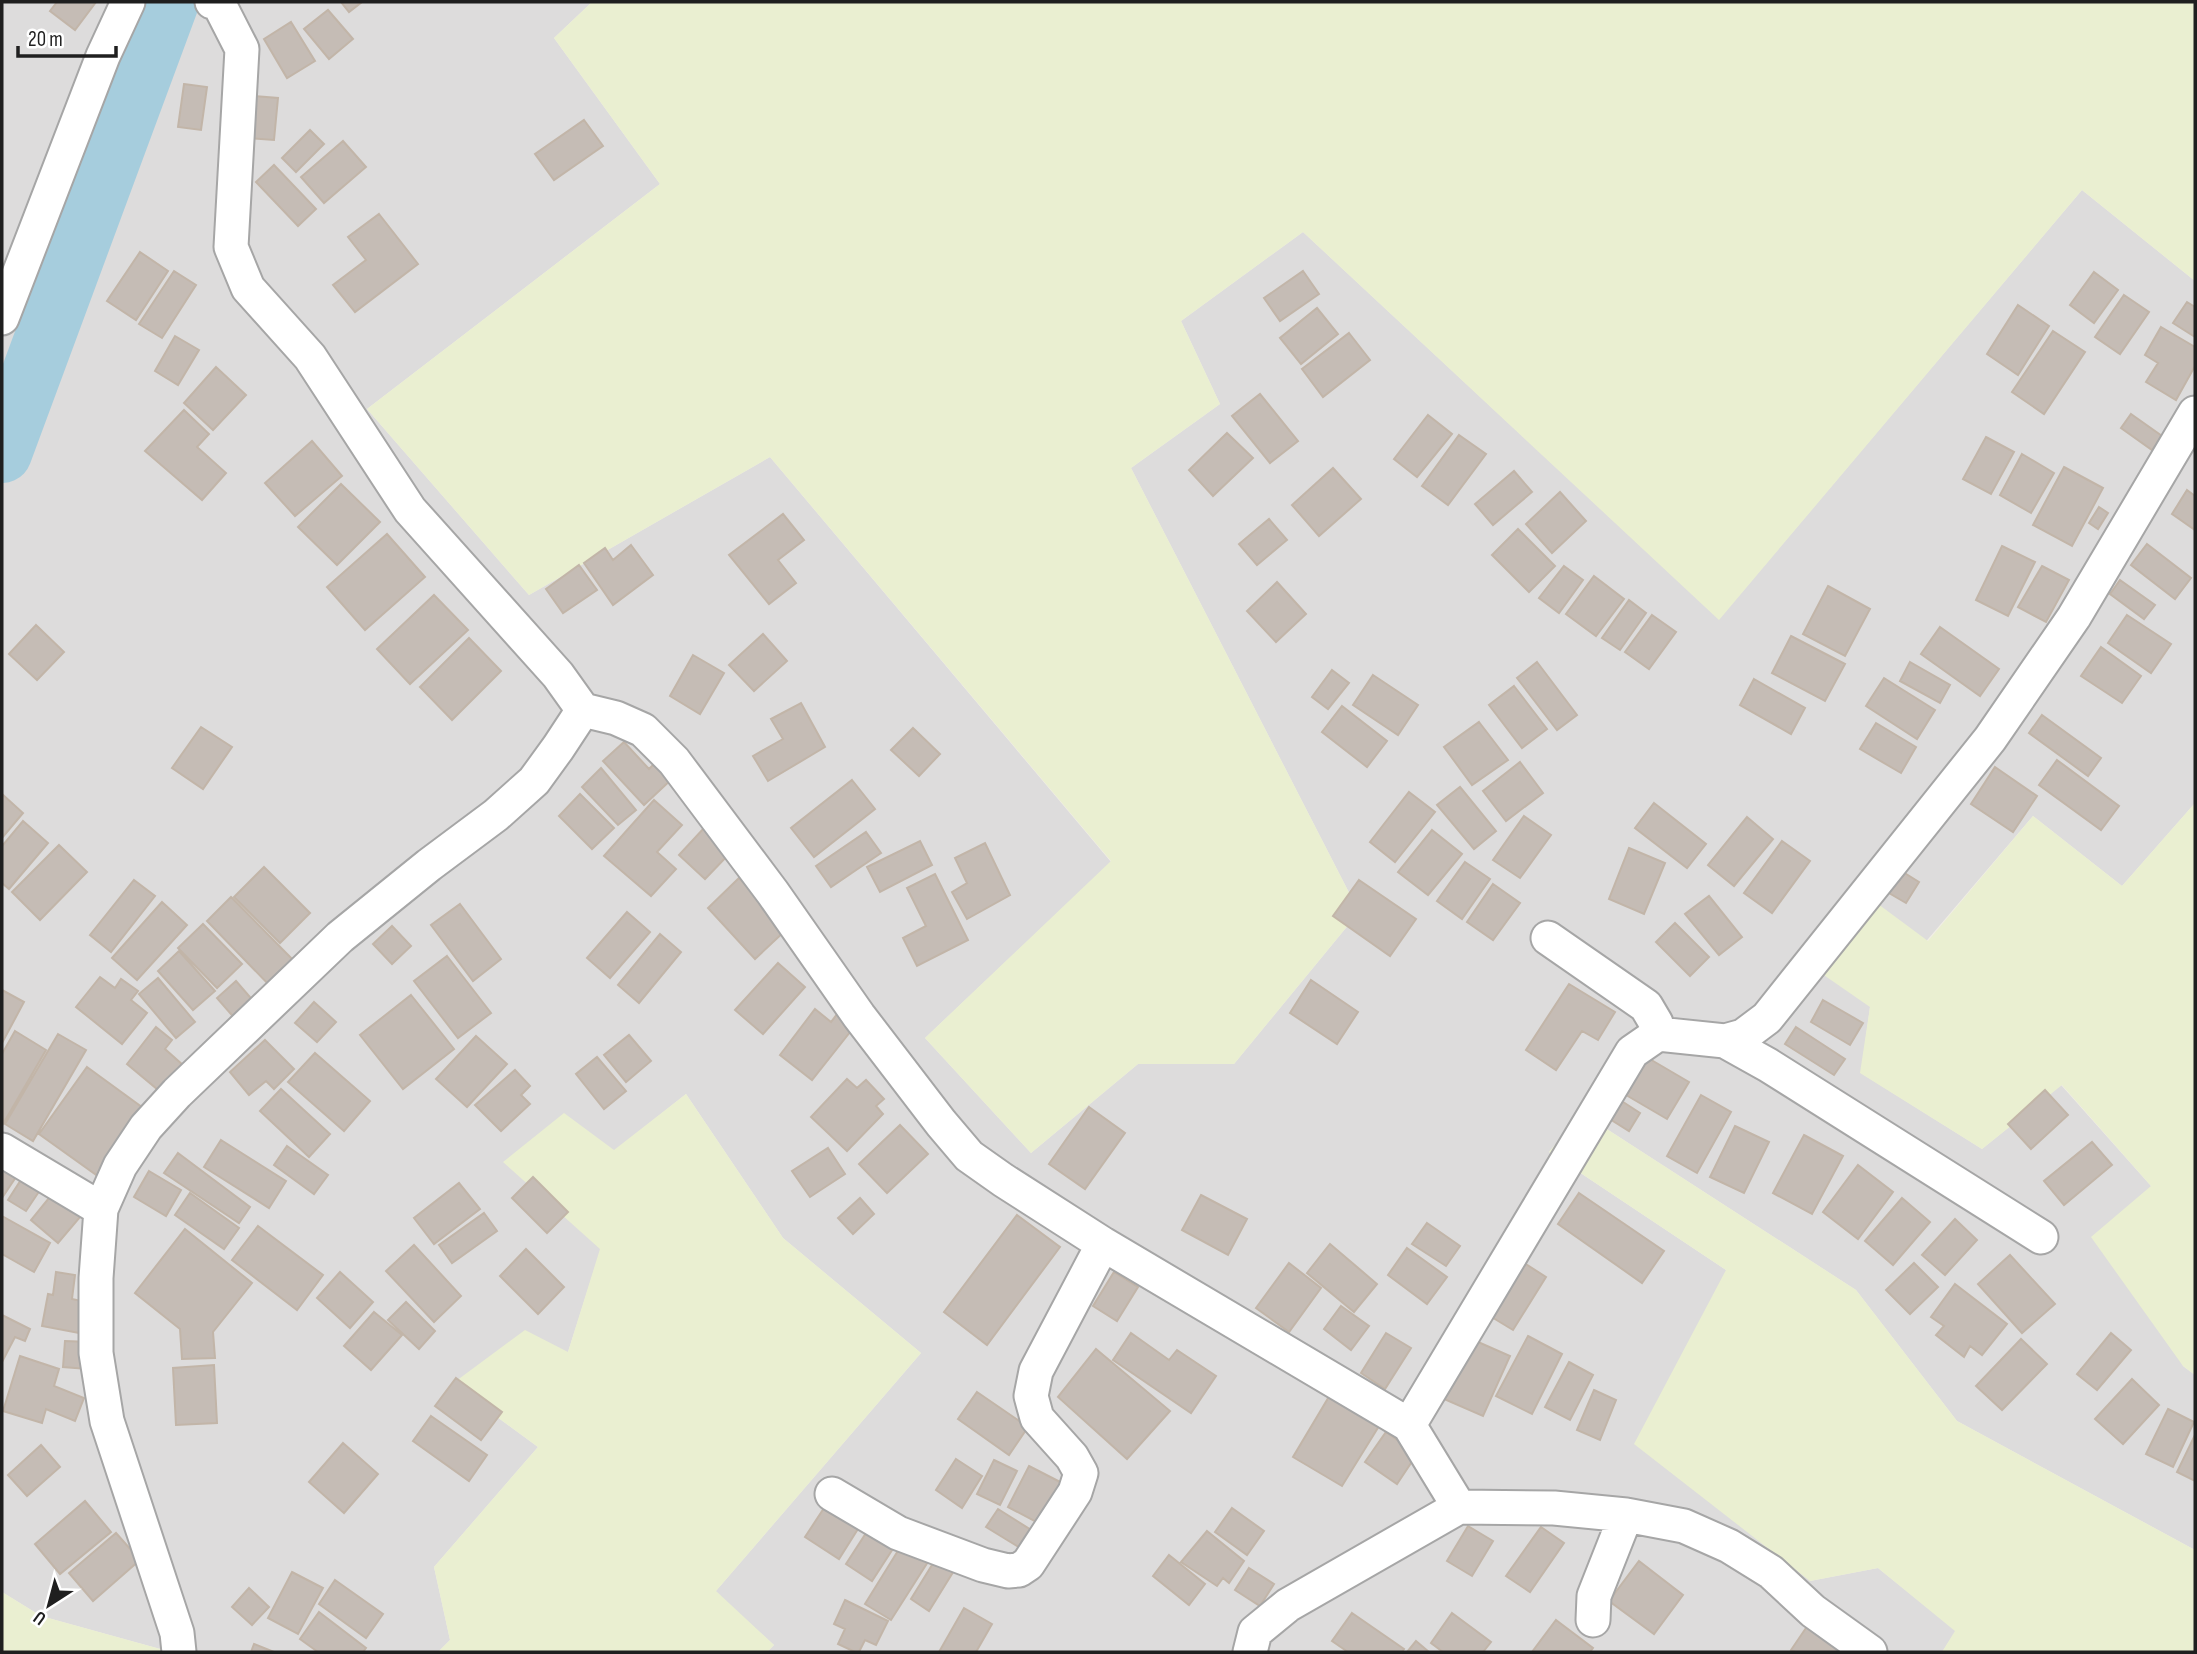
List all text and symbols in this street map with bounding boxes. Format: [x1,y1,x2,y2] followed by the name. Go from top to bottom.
[18,14,116,58] scale bar
[28,27,63,52] text: 20 m
[14,1570,84,1640] north arrow
[29,1605,51,1630] text: U

